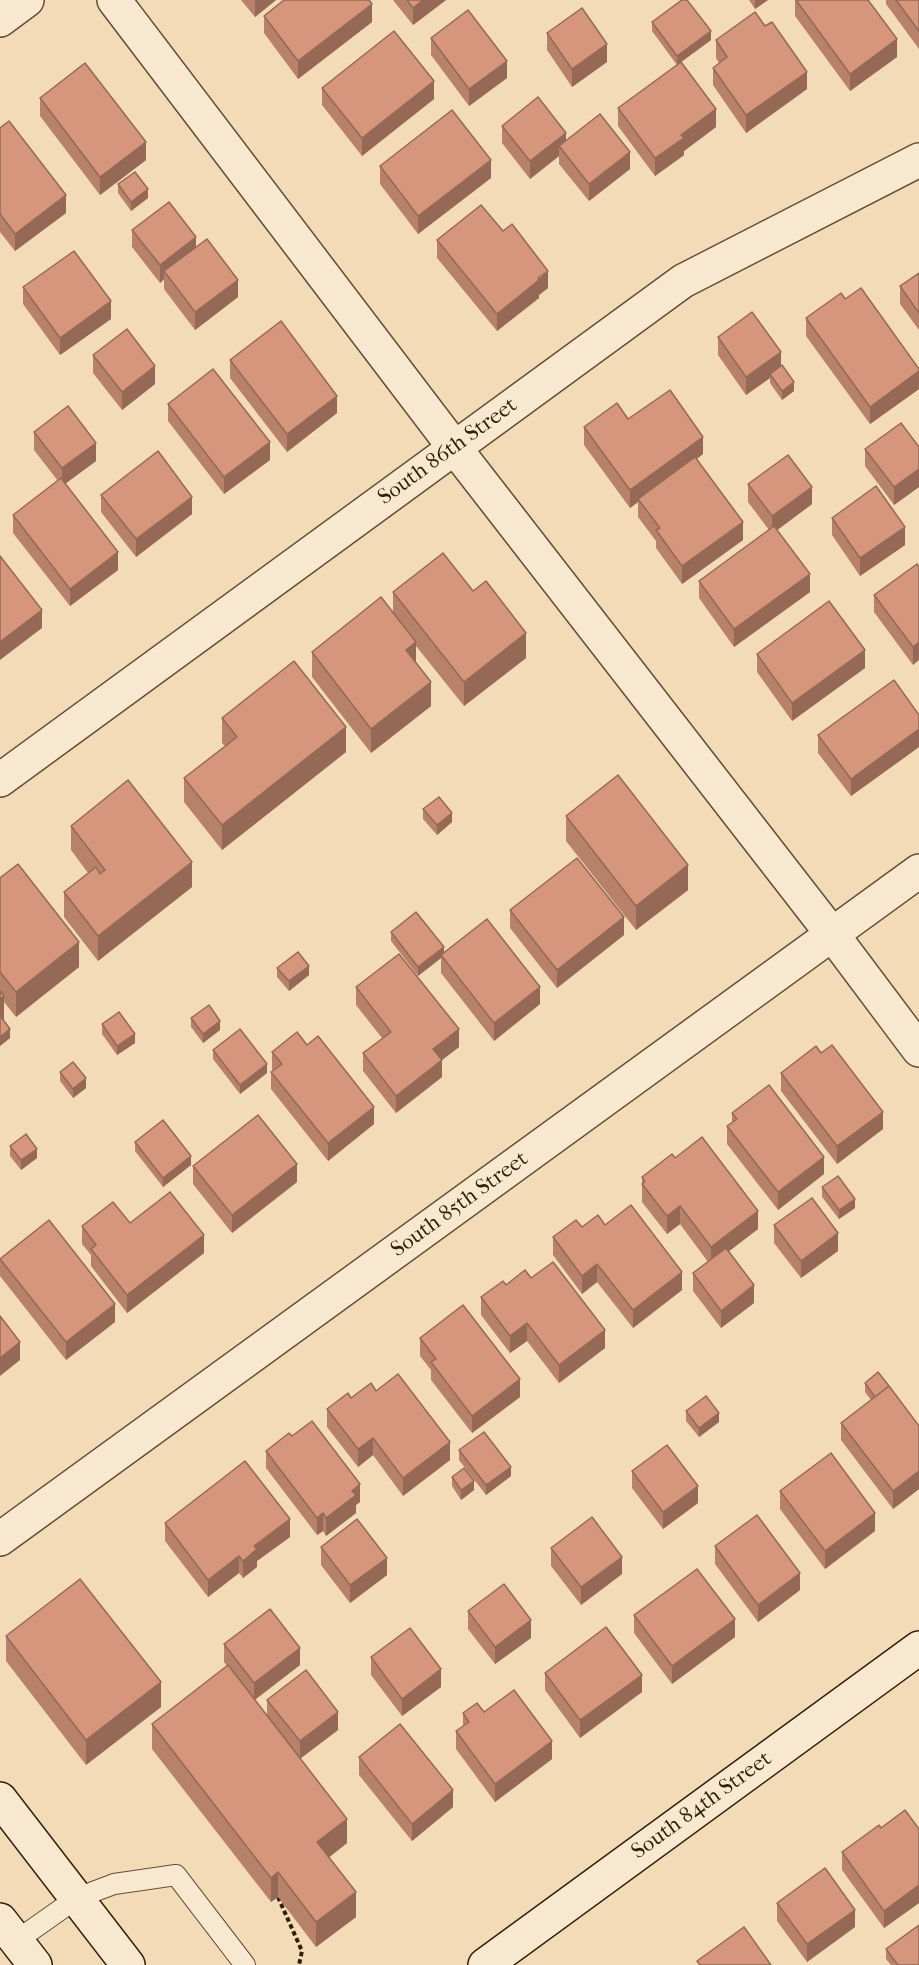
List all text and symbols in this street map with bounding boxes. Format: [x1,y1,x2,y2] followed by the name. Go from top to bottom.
[373,393,523,511] street label: South 86th Street
[386,1146,534,1264] street label: South 85th Street
[627,1746,777,1866] street label: South 84th Street

